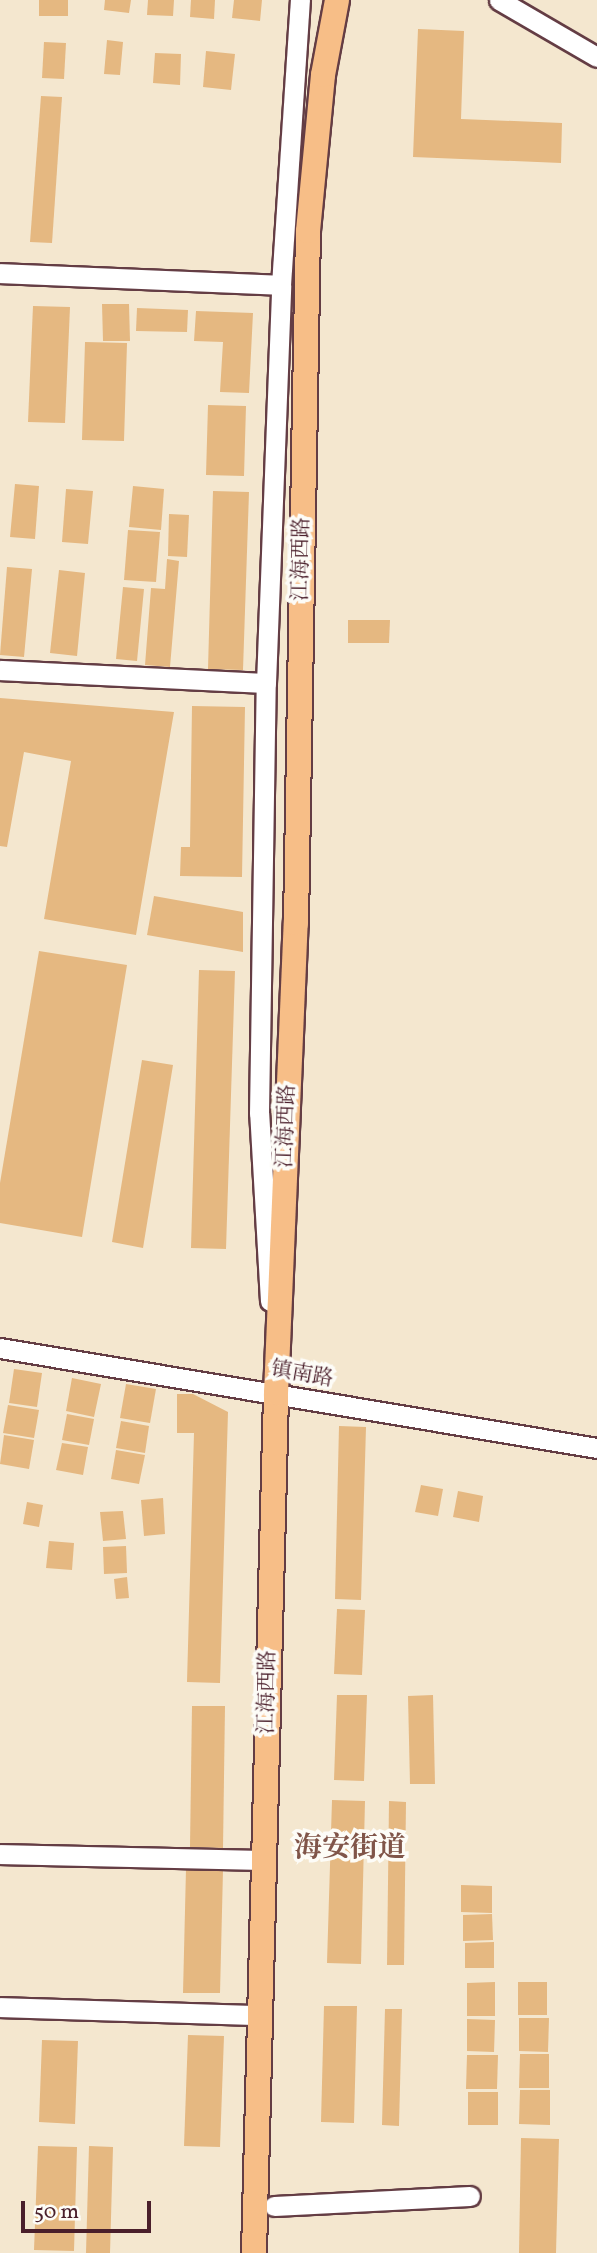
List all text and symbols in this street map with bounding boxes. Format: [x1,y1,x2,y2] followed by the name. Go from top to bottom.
[289,517,315,601] street label: 江海西路
[273,1084,301,1168] street label: 江海西路
[269,1357,335,1393] street label: 镇南路
[255,1650,281,1734] street label: 江海西路
[294,1832,406,1866] district label: 海安街道
[24,2186,154,2230] scale bar
[34,2198,79,2227] text: 50 m

